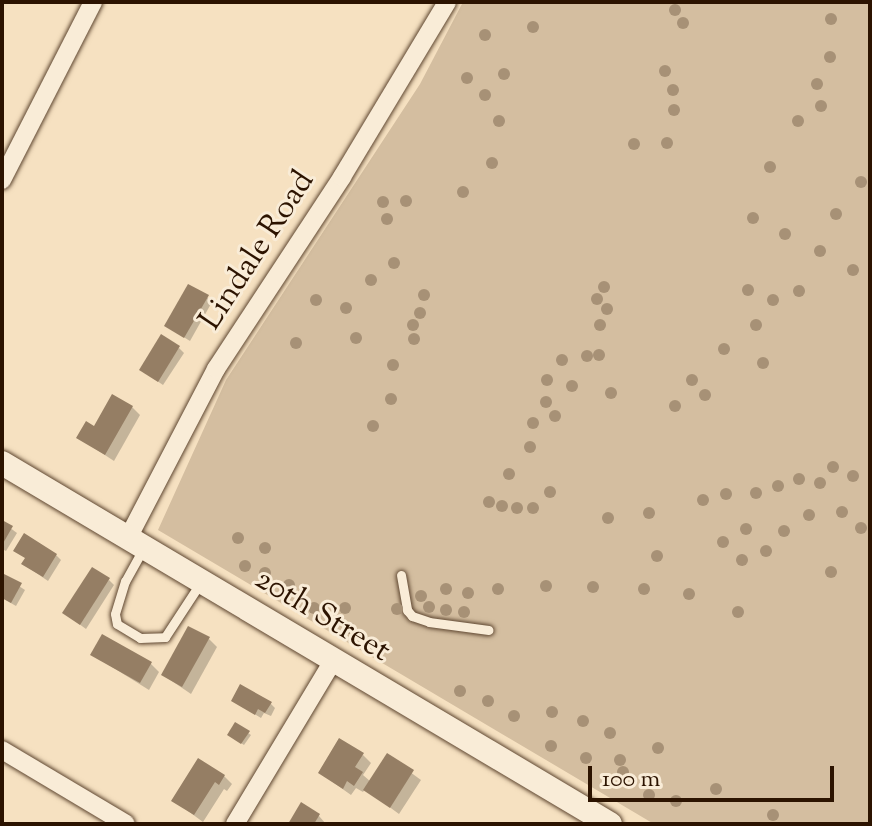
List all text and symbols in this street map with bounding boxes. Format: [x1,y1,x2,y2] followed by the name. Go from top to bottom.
[192,164,324,338] street label: Lindale Road
[247,561,397,671] street label: 20th Street
[592,750,838,800] scale bar
[602,763,660,797] text: 100 m

